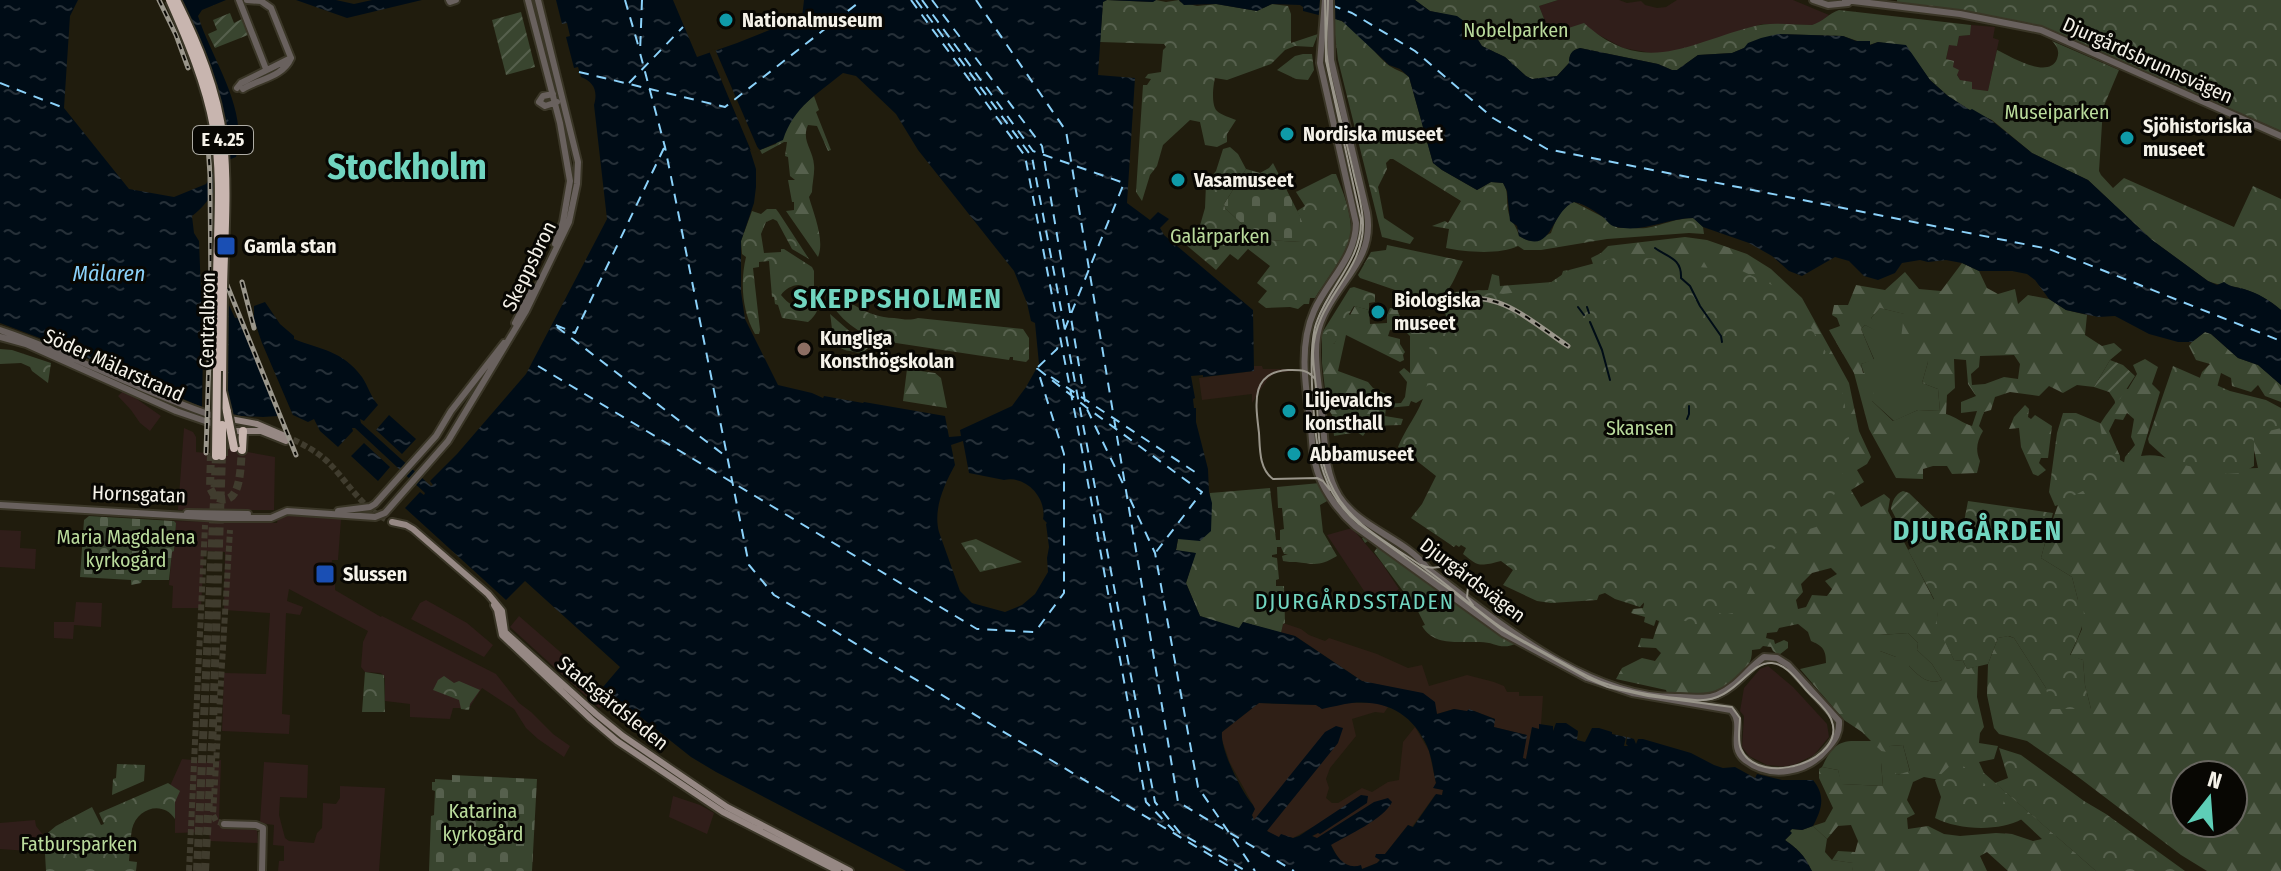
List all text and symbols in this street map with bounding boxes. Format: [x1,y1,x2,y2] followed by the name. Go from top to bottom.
[742,8,883,32] place label: Nationalmuseum
[717,11,735,29] marker: Nationalmuseum
[2059,12,2237,108] street label: Djurgårdsbrunnsvägen
[1463,18,1569,42] park label: Nobelparken
[2005,100,2109,124] park label: Museiparken
[2143,114,2252,161] place label: Sjöhistoriska museet
[1303,122,1444,146] place label: Nordiska museet
[1278,125,1296,143] marker: Nordiska museet
[193,126,253,154] road number: E 4.25
[2118,129,2136,147] marker: Sjöhistoriska museet
[327,145,487,189] district label: Stockholm
[1193,168,1295,192] place label: Vasamuseet
[1169,171,1187,189] marker: Vasamuseet
[497,217,561,315] street label: Skeppsbron
[1170,224,1270,248] park label: Galärparken
[244,234,336,258] place label: Gamla stan
[215,235,237,257] marker: Gamla stan
[73,260,145,287] water label: Mälaren
[194,272,220,368] street label: Centralbron
[793,282,1003,315] district label: SKEPPSHOLMEN
[1394,288,1481,335] place label: Biologiska museet
[1369,303,1387,321] marker: Biologiska museet
[40,323,188,407] street label: Söder Mälarstrand
[820,326,954,373] place label: Kungliga Konsthögskolan
[795,340,813,358] marker: Kungliga Konsthögskolan
[1305,388,1392,435] place label: Liljevalchs konsthall
[1280,402,1298,420] marker: Liljevalchs konsthall
[1606,416,1674,440] park label: Skansen
[1309,442,1415,466] place label: Abbamuseet
[1285,445,1303,463] marker: Abbamuseet
[91,480,187,508] street label: Hornsgatan
[1893,512,2063,547] district label: DJURGÅRDEN
[56,525,196,572] park label: Maria Magdalena kyrkogård
[1416,533,1530,627] street label: Djurgårdsvägen
[343,562,407,586] place label: Slussen
[314,563,336,585] marker: Slussen
[1255,588,1455,615] district label: DJURGÅRDSSTADEN
[553,651,673,755] street label: Stadsgårdsleden
[2169,759,2249,839] north arrow
[2204,766,2225,795] text: N
[443,799,523,846] park label: Katarina kyrkogård
[20,832,138,856] park label: Fatbursparken

